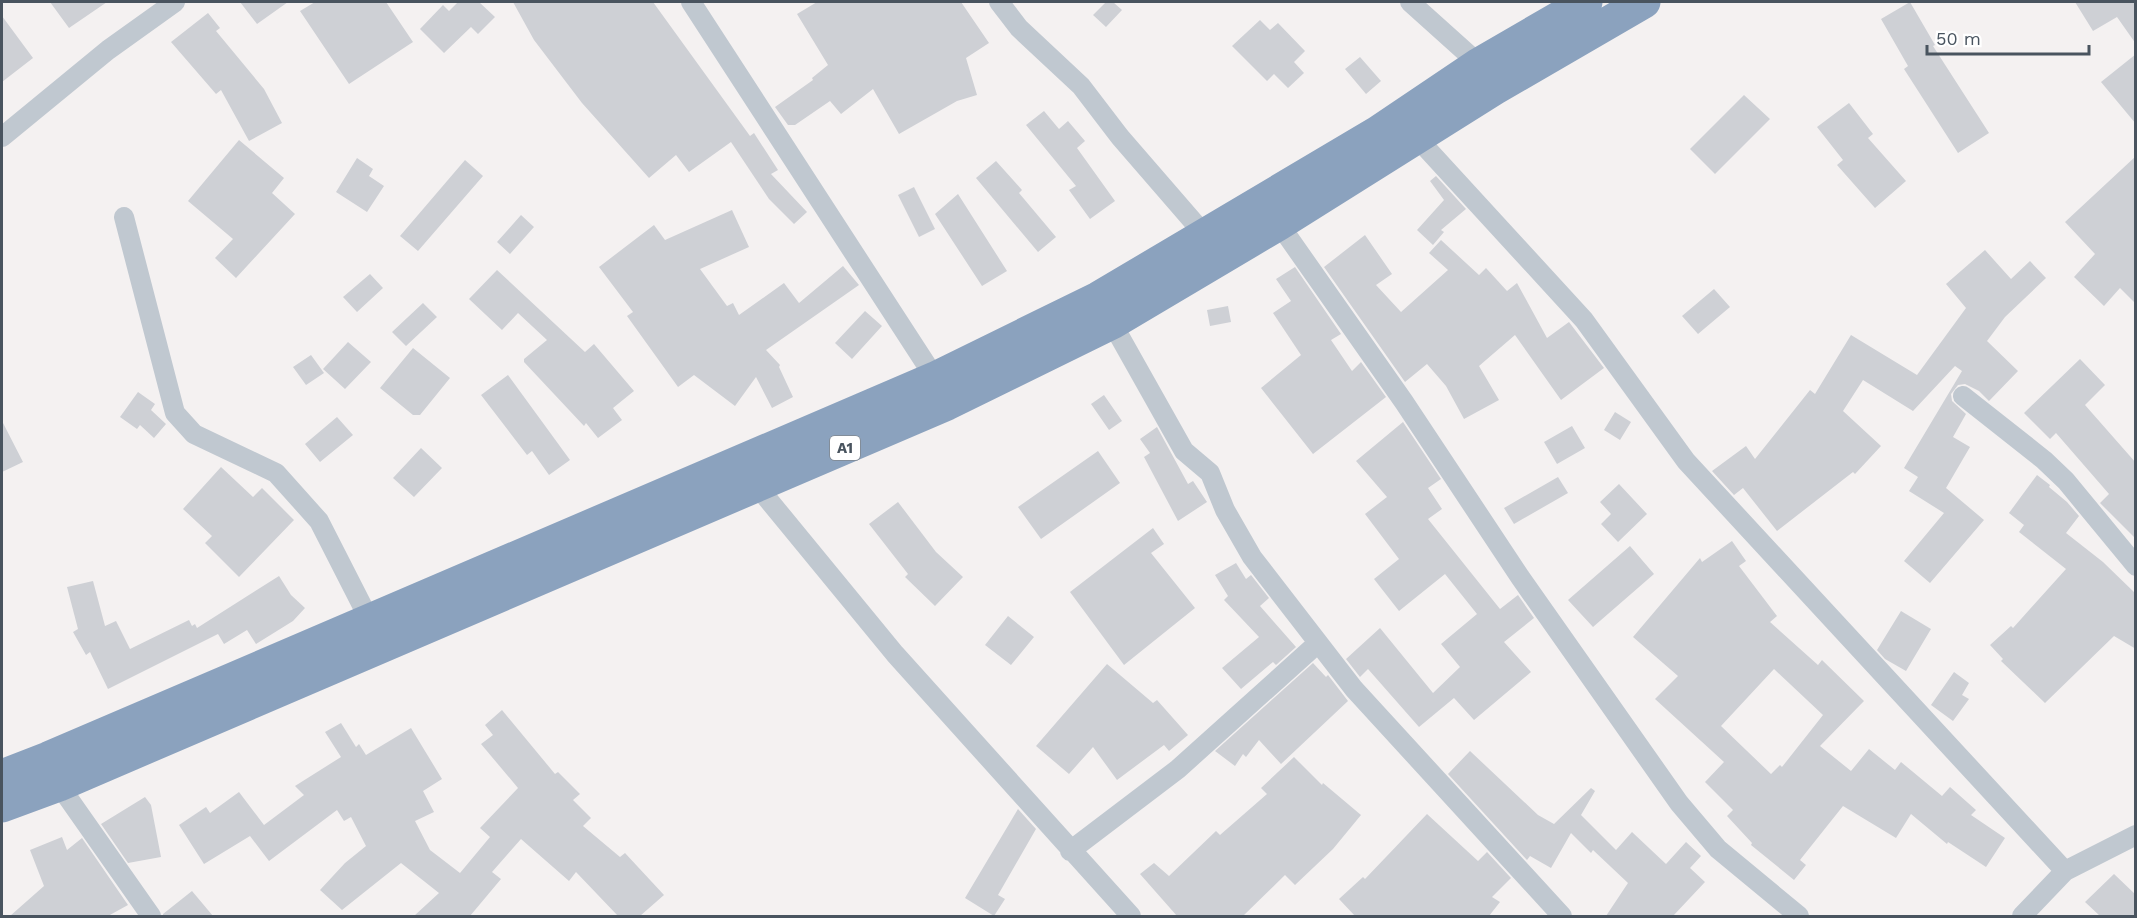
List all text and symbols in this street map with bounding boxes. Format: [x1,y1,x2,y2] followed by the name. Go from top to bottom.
[1927,18,2089,56] scale bar
[1936,28,1981,49] text: 50 m
[830,436,860,460] road number: A1

